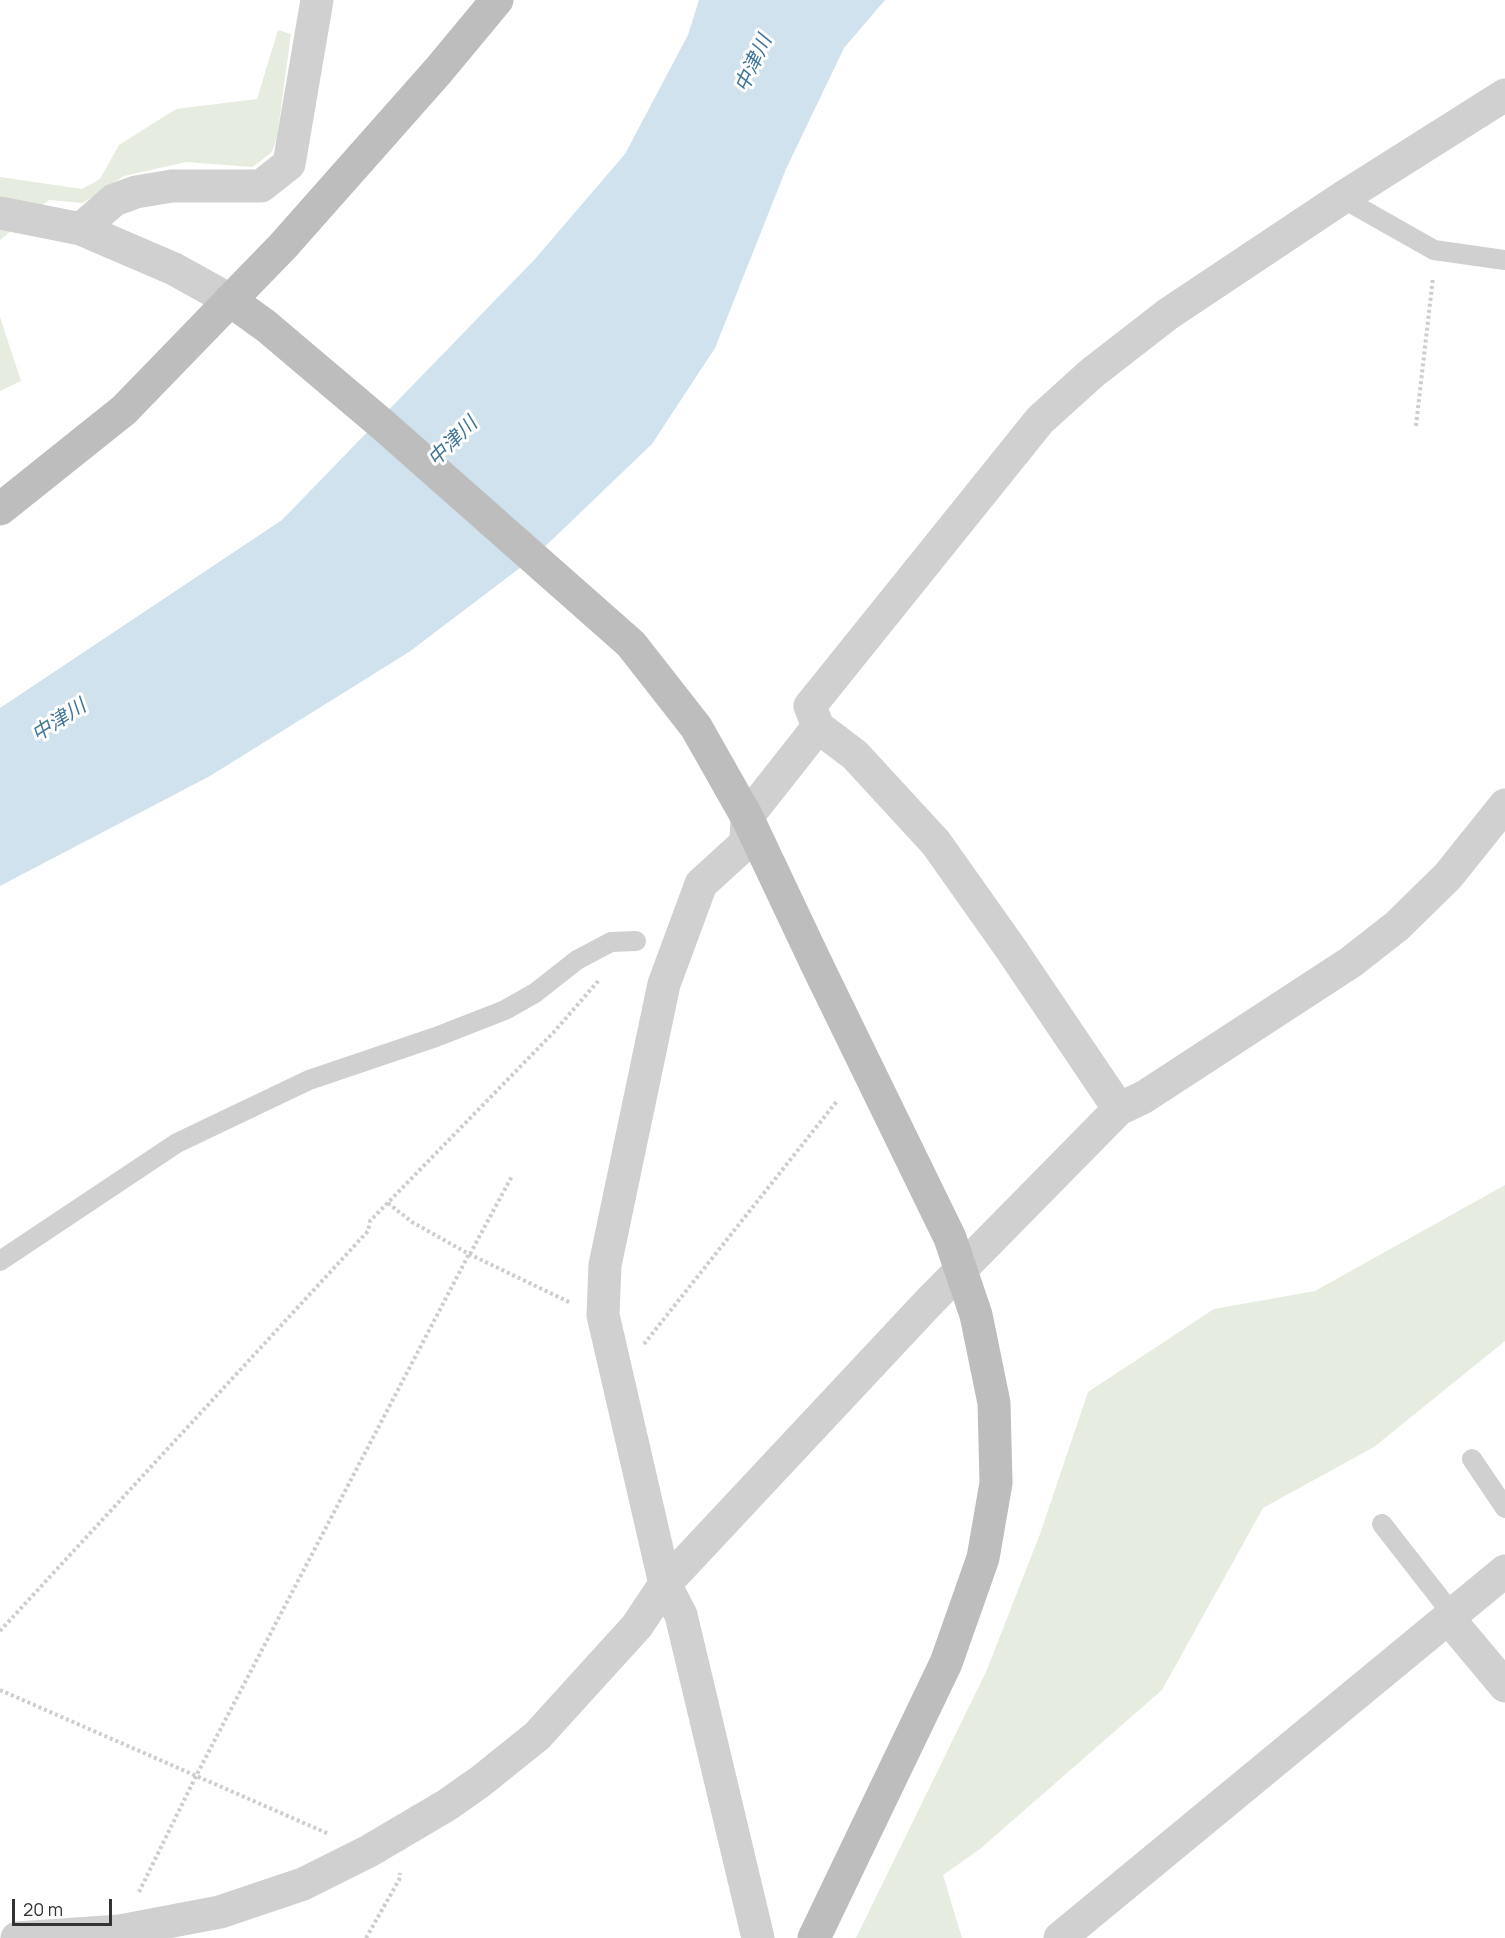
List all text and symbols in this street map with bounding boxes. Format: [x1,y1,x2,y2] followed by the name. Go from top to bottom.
[730,32,778,96] water label: 中津川
[423,412,483,472] water label: 中津川
[27,695,91,747] water label: 中津川
[15,1887,116,1925] scale bar
[23,1897,63,1921] text: 20 m

